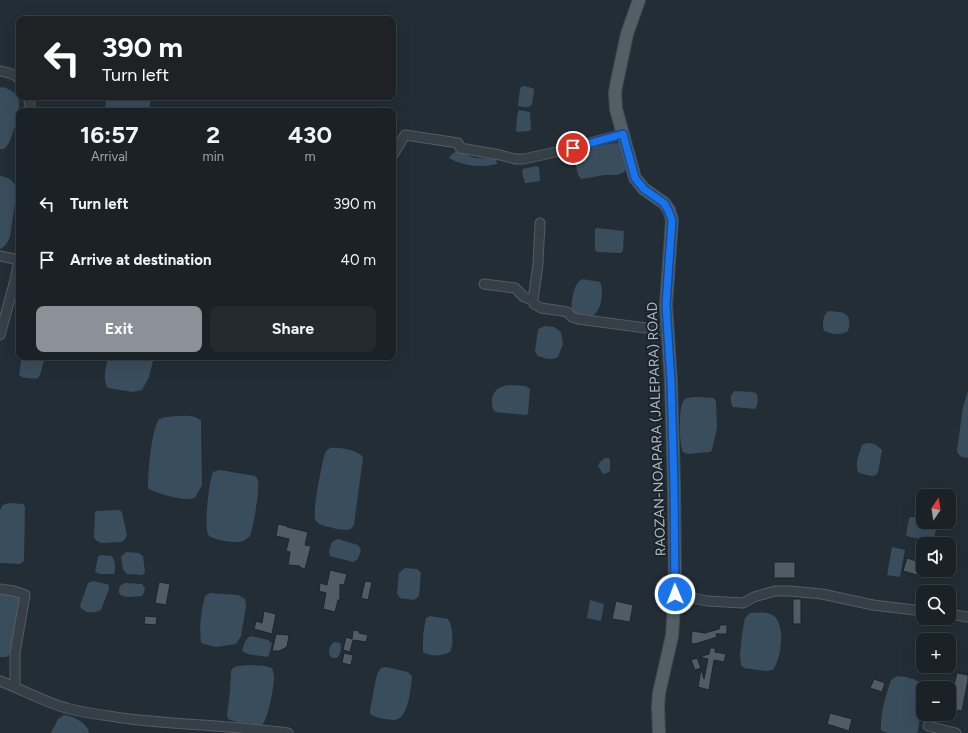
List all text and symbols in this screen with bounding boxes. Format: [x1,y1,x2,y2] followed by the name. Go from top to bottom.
[102,30,183,64] text: 390 m
[36,32,88,84] icon: left
[102,64,169,86] text: Turn left
[80,120,139,149] text: 16:57
[206,120,220,149] text: 2
[288,120,332,149] text: 430
[556,131,590,165] pin
[562,137,584,159] icon: arrive
[91,149,128,164] text: Arrival
[203,149,224,164] text: min
[304,149,315,164] text: m
[36,193,58,215] icon: left
[70,195,128,213] text: Turn left
[333,195,376,213] text: 390 m
[36,249,58,271] icon: arrive
[70,251,211,269] text: Arrive at destination
[341,251,376,269] text: 40 m
[644,301,669,556] street label: RAOZAN-NOAPARA (JALEPARA) ROAD
[36,306,202,352] button: Exit
[210,306,376,352] button: Share
[916,489,956,529] north arrow
[916,489,956,721] map controls
[916,537,956,577] button: sound
[654,573,696,615] position arrow
[916,585,956,625] button: search
[916,633,956,673] button: +
[916,681,956,721] button: −

